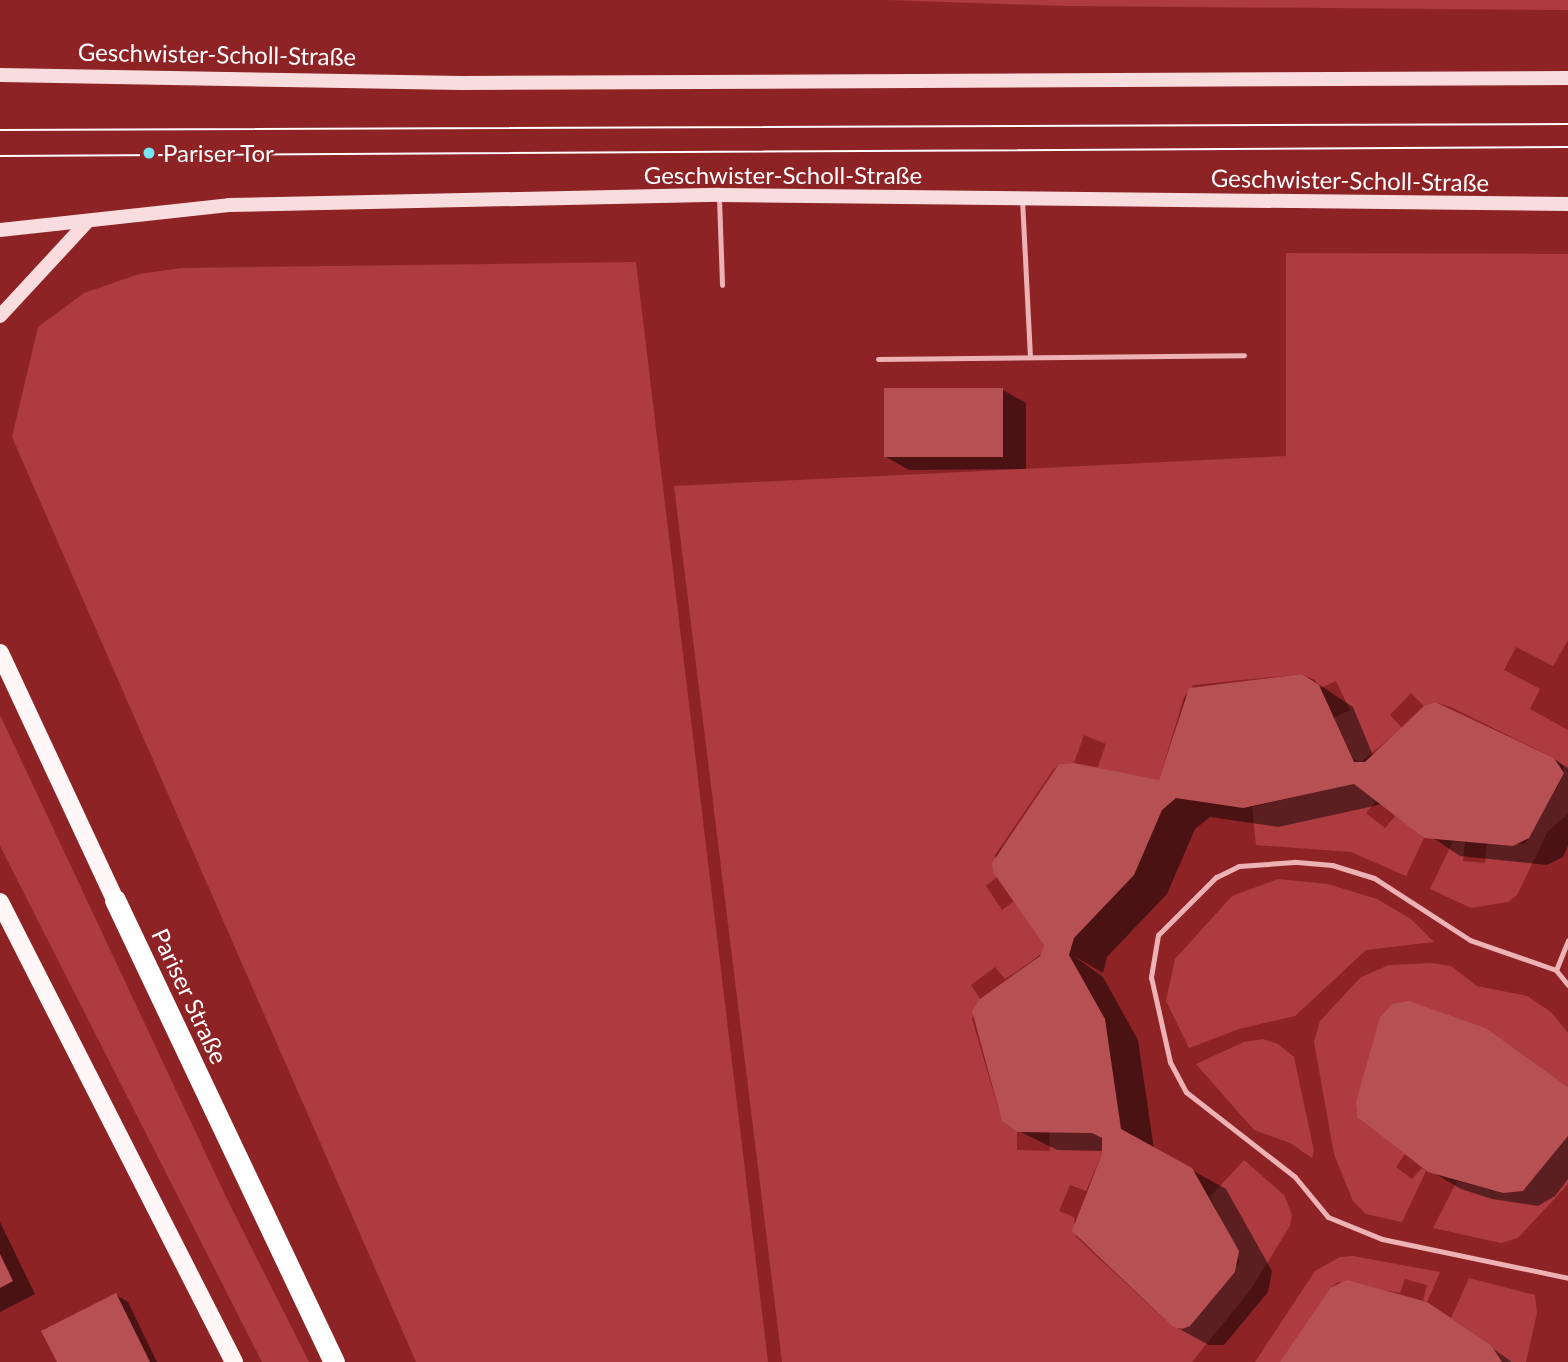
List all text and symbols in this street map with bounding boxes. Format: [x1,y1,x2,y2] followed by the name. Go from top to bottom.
[78,37,356,71] street label: Geschwister-Scholl-Straße
[163,139,275,167] place label: Pariser Tor
[141,145,157,161] marker: Pariser Tor
[644,161,922,189] street label: Geschwister-Scholl-Straße
[1211,163,1489,197] street label: Geschwister-Scholl-Straße
[146,924,234,1068] street label: Pariser Straße

